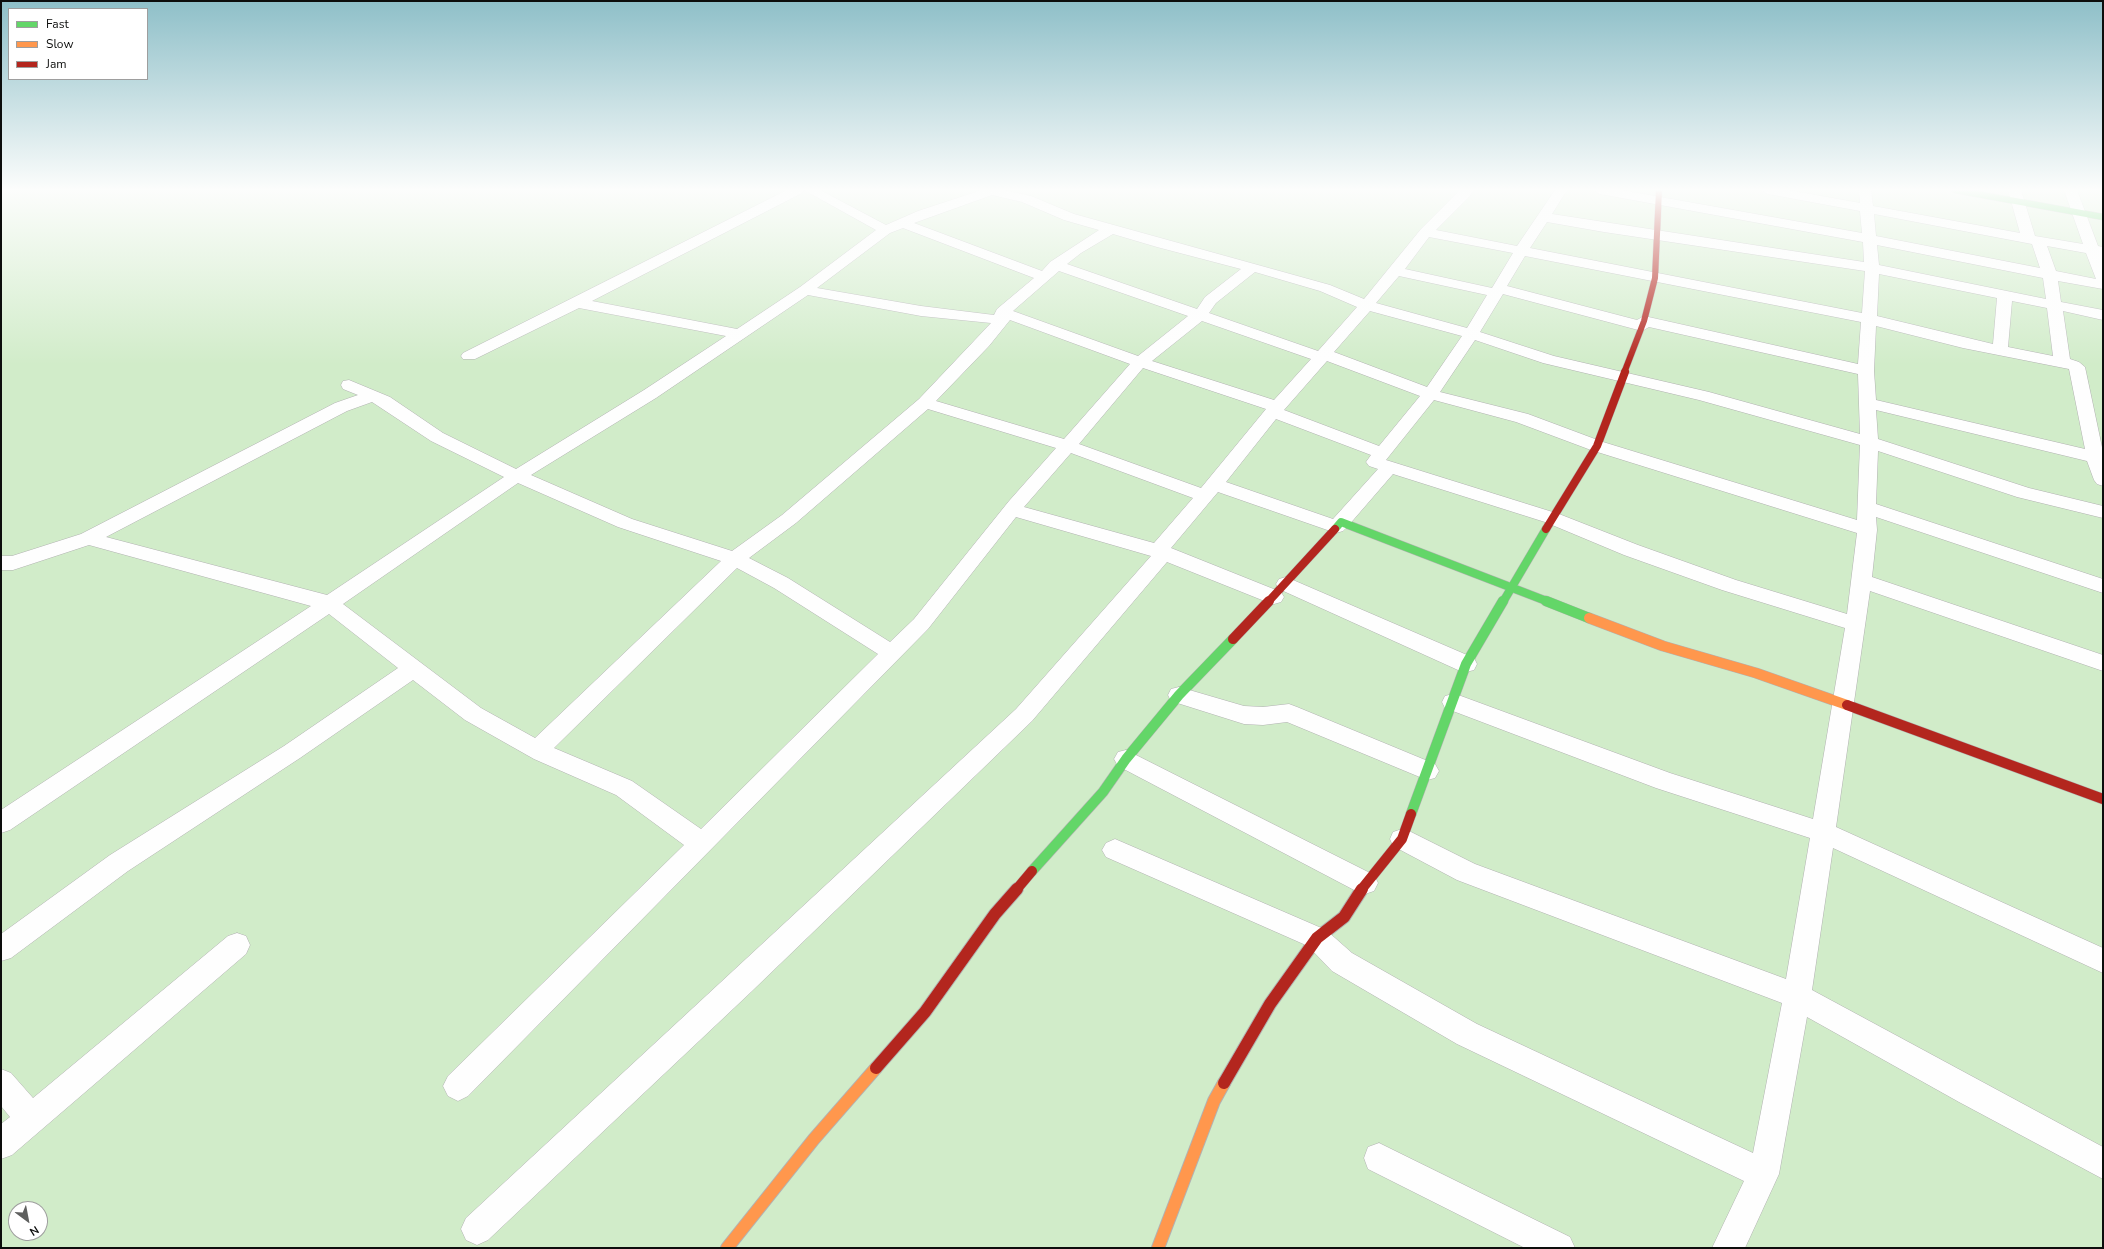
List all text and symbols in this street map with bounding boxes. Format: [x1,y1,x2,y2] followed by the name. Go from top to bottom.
[8,8,148,80] legend
[46,16,69,32] text: Fast
[46,36,74,52] text: Slow
[46,56,67,72] text: Jam
[8,1201,48,1241] north arrow
[27,1222,42,1239] text: N

